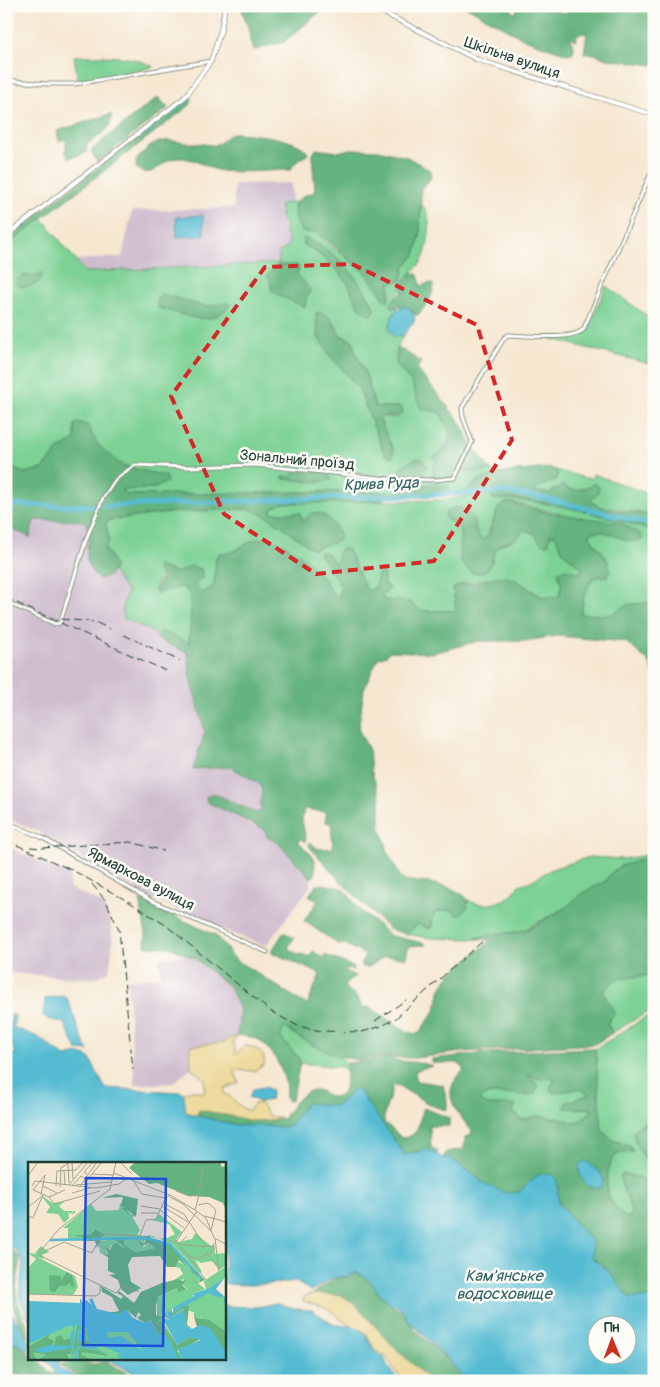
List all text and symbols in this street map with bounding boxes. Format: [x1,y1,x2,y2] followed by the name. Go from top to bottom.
[462,33,562,83] street label: Шкільна вулиця
[239,446,355,474] street label: Зональний проїзд
[343,473,420,495] water label: Крива Руда
[84,843,198,915] street label: Ярмаркова вулиця
[28,1162,225,1360] inset map
[456,1266,554,1304] water label: Кам'янське водосховище
[588,1314,638,1364] north arrow
[604,1319,620,1336] text: Пн

